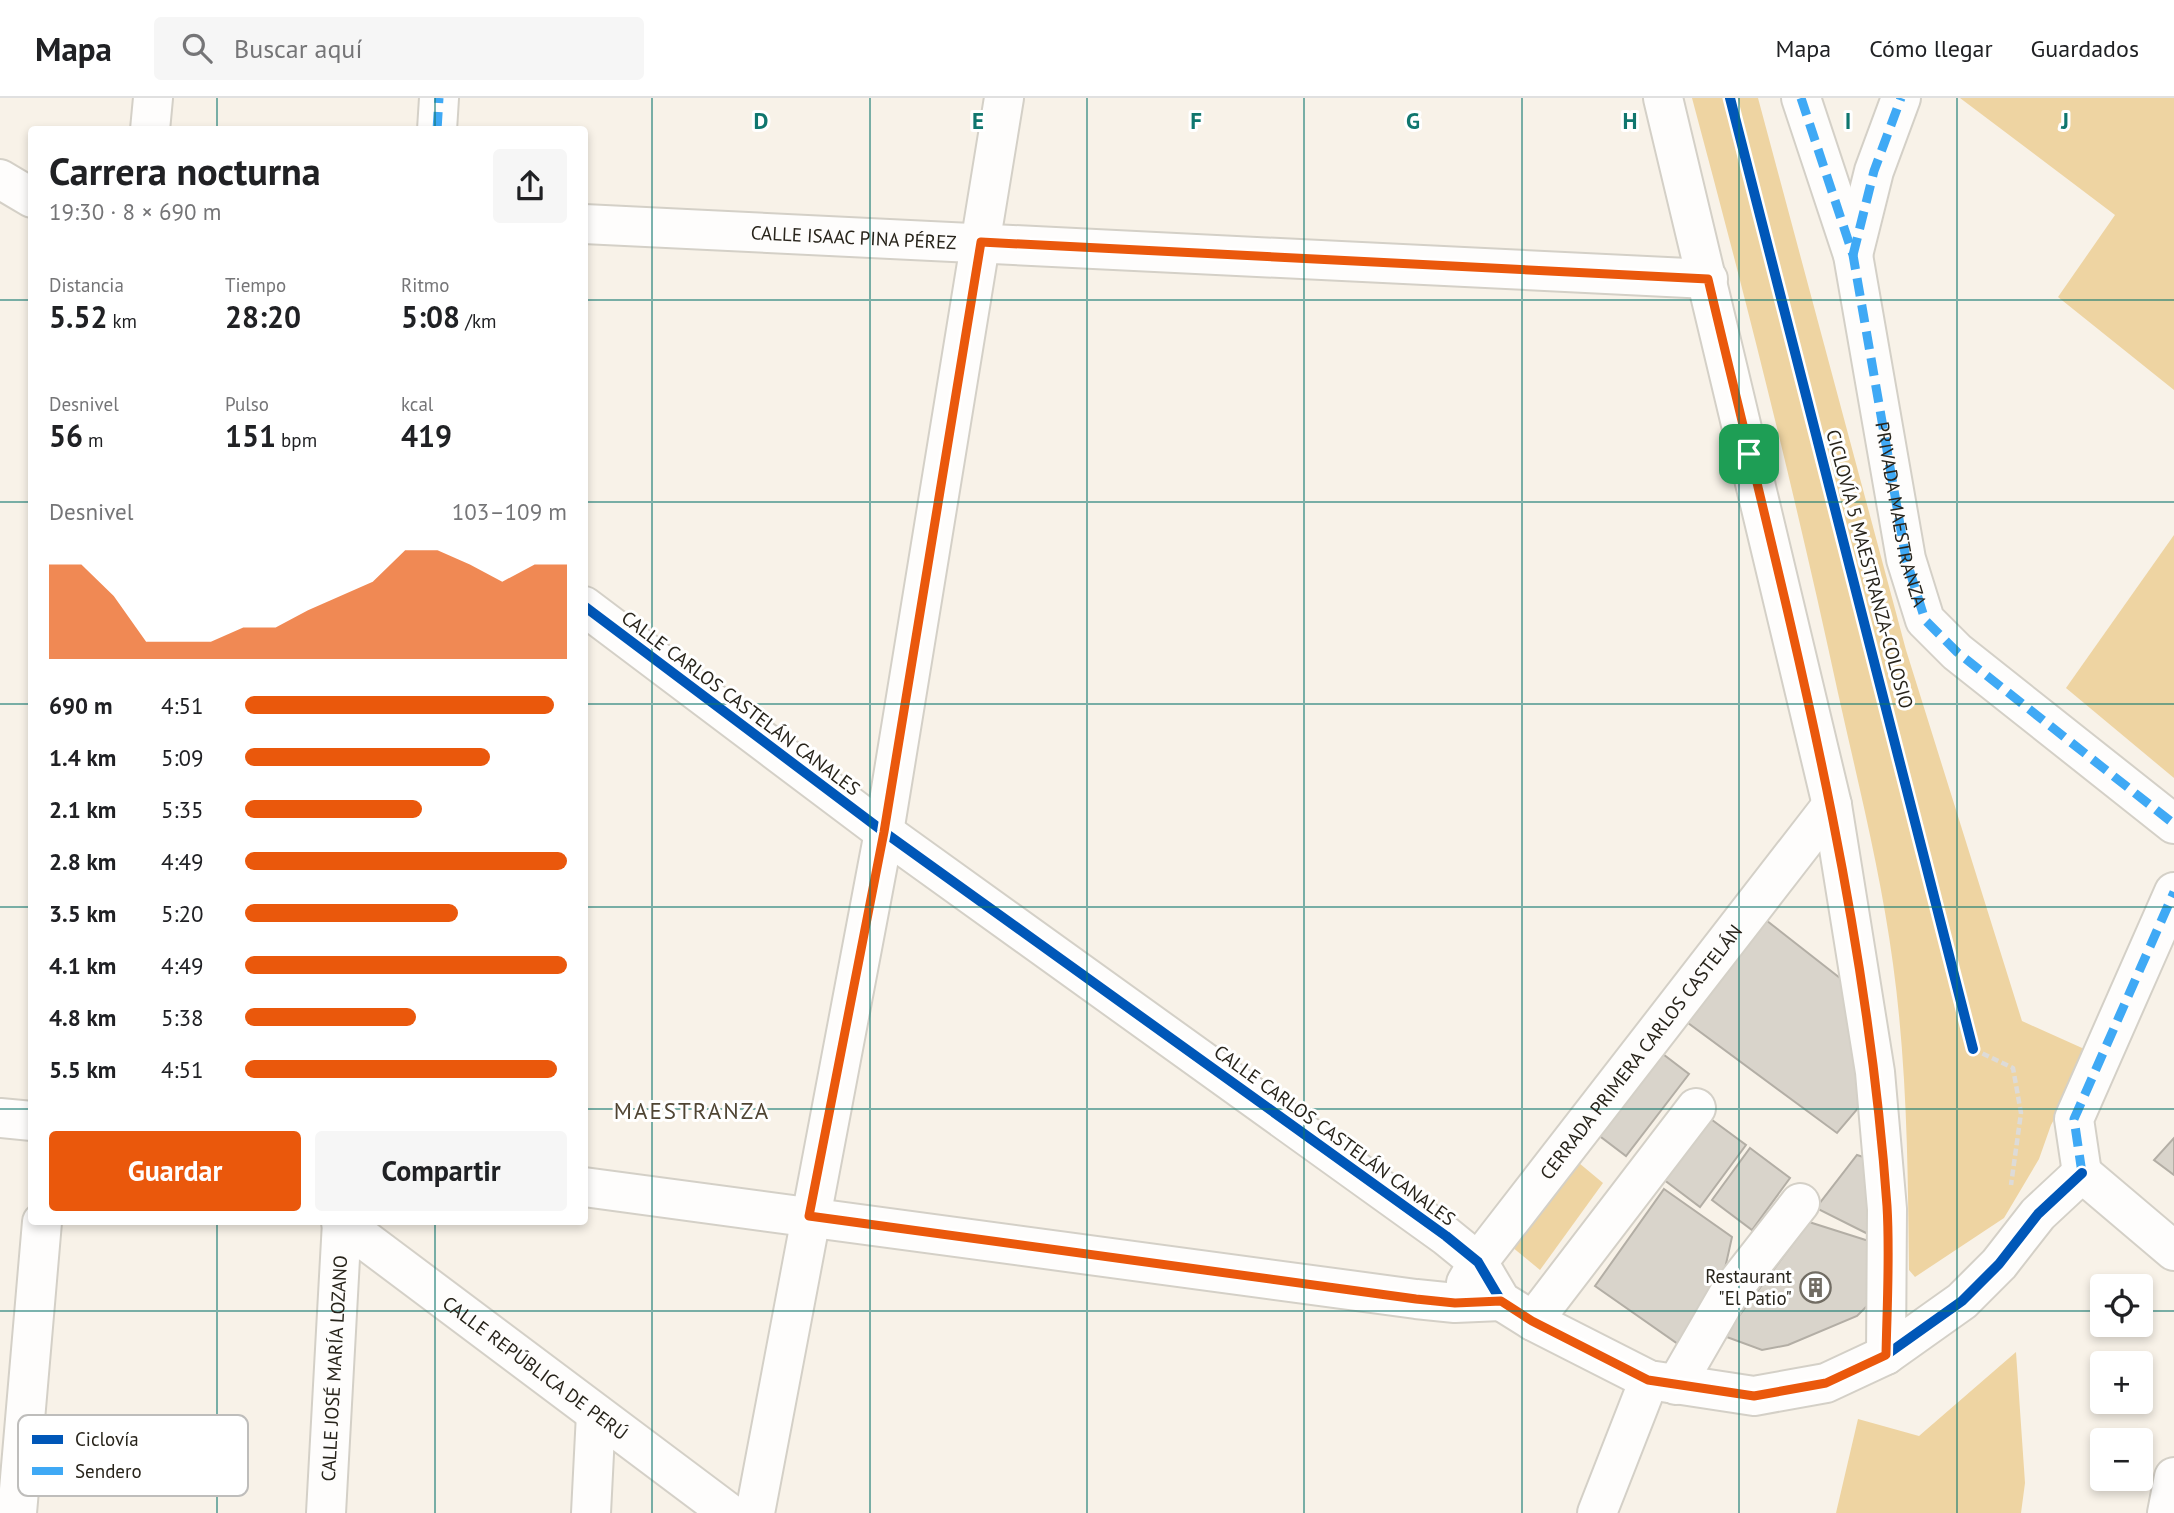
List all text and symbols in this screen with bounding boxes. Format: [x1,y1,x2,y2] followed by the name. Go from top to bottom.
[154,17,644,80] search box
[35,27,112,70] text: Mapa
[178,29,216,67] icon: search
[234,32,362,65] text: Buscar aquí
[1775,33,1831,64] text: Mapa
[1869,33,1993,64] text: Cómo llegar
[2031,33,2139,64] text: Guardados
[754,106,768,135] text: D
[972,106,984,135] text: E
[1190,106,1202,135] text: F
[1406,106,1420,135] text: G
[1623,106,1637,135] text: H
[1845,106,1851,135] text: I
[2060,106,2069,135] text: J
[49,146,321,195] text: Carrera nocturna
[493,149,567,223] button: share
[49,197,221,226] text: 19:30 · 8 × 690 m
[750,220,957,254] street label: CALLE ISAAC PINA PÉREZ
[49,273,124,297] text: Distancia
[225,273,286,297] text: Tiempo
[401,273,449,297] text: Ritmo
[49,297,107,336] text: 5.52
[225,297,301,336] text: 28:20
[401,297,460,336] text: 5:08
[107,309,137,333] text: km
[460,309,496,333] text: /km
[49,392,119,416] text: Desnivel
[225,392,269,416] text: Pulso
[401,392,433,416] text: kcal
[49,416,83,455] text: 56
[225,416,276,455] text: 151
[401,416,452,455] text: 419
[1870,420,1932,610] street label: PRIVADA MAESTRANZA
[1719,424,1779,484] pin
[1821,427,1919,711] street label: CICLOVÍA 5 MAESTRANZA-COLOSIO
[83,428,104,452] text: m
[276,428,317,452] text: bpm
[1730,435,1768,473] icon: arrive
[49,497,133,526] text: Desnivel
[452,497,567,526] text: 103–109 m
[617,605,865,801] street label: CALLE CARLOS CASTELÁN CANALES
[49,691,112,720] text: 690 m
[161,691,204,720] text: 4:51
[49,743,116,772] text: 1.4 km
[161,743,204,772] text: 5:09
[49,795,116,824] text: 2.1 km
[161,795,204,824] text: 5:35
[49,847,116,876] text: 2.8 km
[161,847,204,876] text: 4:49
[49,899,116,928] text: 3.5 km
[161,899,204,928] text: 5:20
[1534,920,1747,1184] street label: CERRADA PRIMERA CARLOS CASTELÁN
[49,951,116,980] text: 4.1 km
[161,951,204,980] text: 4:49
[49,1003,116,1032] text: 4.8 km
[161,1003,204,1032] text: 5:38
[1210,1039,1460,1231] street label: CALLE CARLOS CASTELÁN CANALES
[49,1055,116,1084] text: 5.5 km
[161,1055,204,1084] text: 4:51
[614,1096,770,1125] district label: MAESTRANZA
[49,1131,301,1211] button: Guardar
[315,1131,567,1211] button: Compartir
[316,1254,352,1482] street label: CALLE JOSÉ MARÍA LOZANO
[1705,1264,1793,1310] place label: Restaurant "El Patio"
[1798,1270,1832,1304] building icon: Restaurant "El Patio"
[2090,1274,2153,1491] map controls
[2090,1274,2153,1337] button: locate
[438,1291,633,1445] street label: CALLE REPÚBLICA DE PERÚ
[2090,1351,2153,1414] button: +
[18,1415,248,1496] legend
[75,1427,139,1451] text: Ciclovía
[2090,1428,2153,1491] button: −
[75,1459,142,1483] text: Sendero

